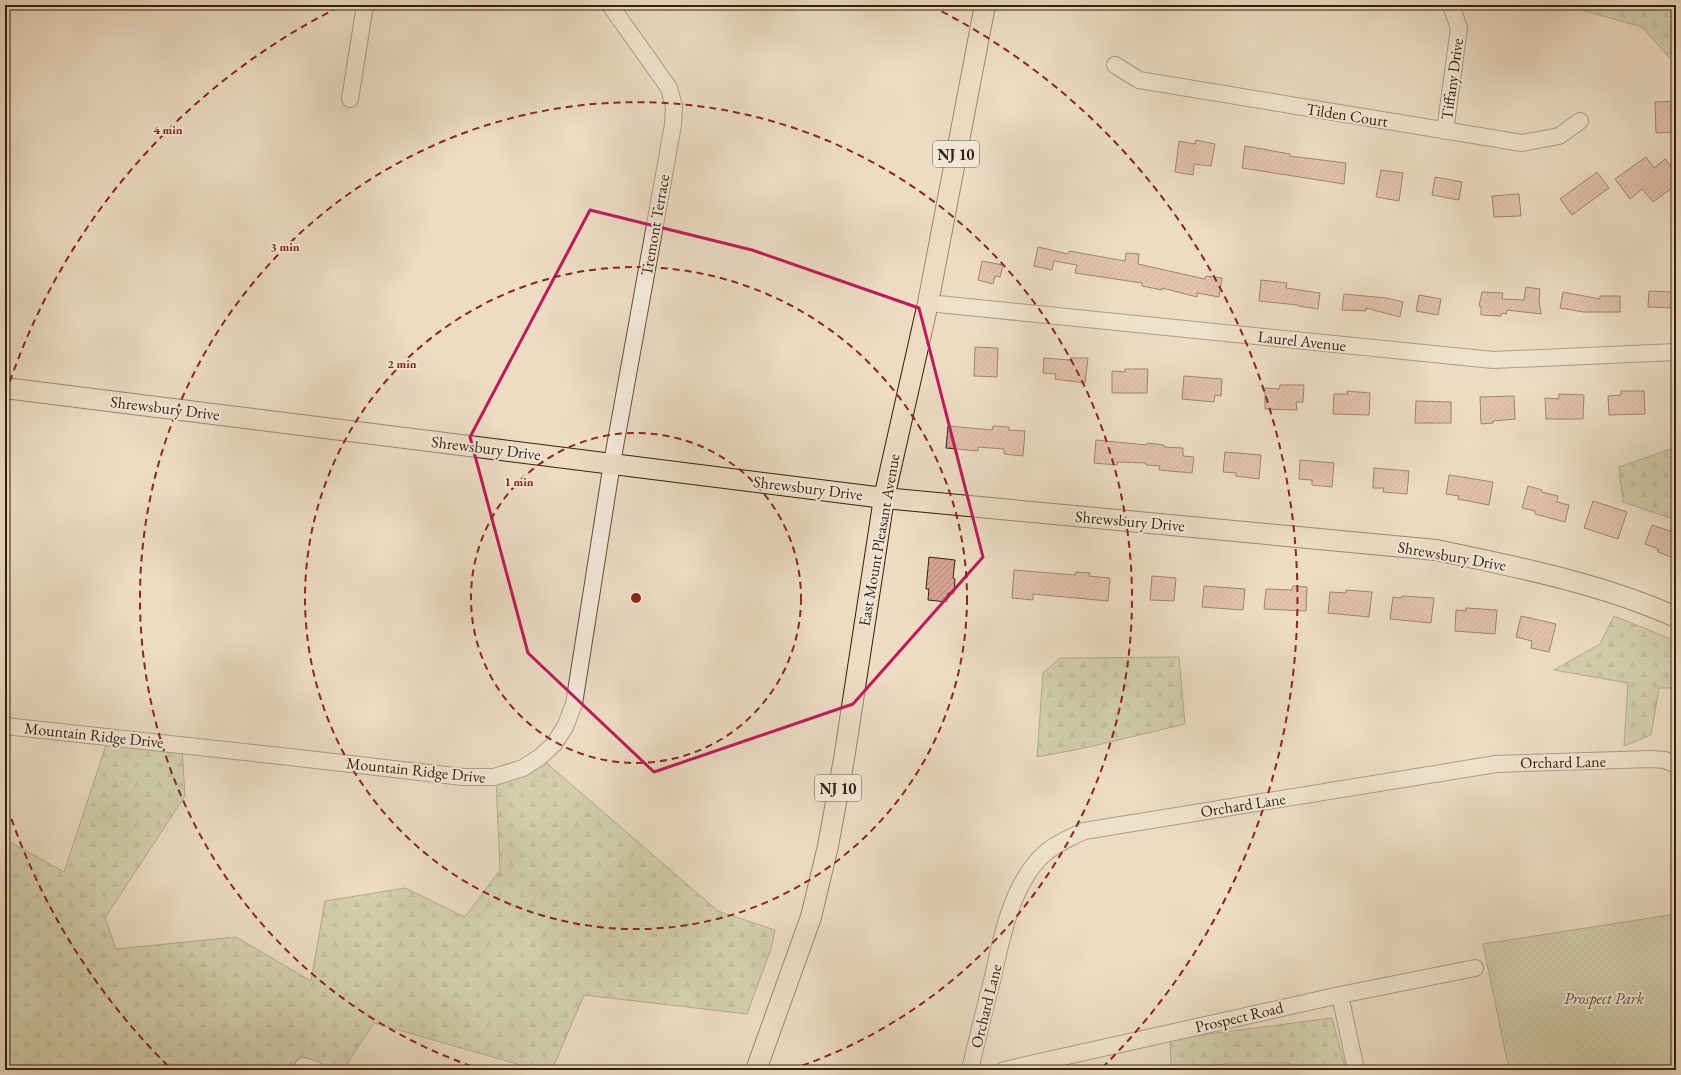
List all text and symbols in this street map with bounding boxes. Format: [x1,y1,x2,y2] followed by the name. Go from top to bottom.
[1436,37,1468,121] street label: Tiffany Drive
[1305,98,1389,132] street label: Tilden Court
[153,122,183,138] text: 4 min
[933,141,979,167] road number: NJ 10
[636,173,674,277] street label: Tremont Terrace
[270,239,300,255] text: 3 min
[1257,326,1347,356] street label: Laurel Avenue
[387,356,417,372] text: 2 min
[109,391,221,425] street label: Shrewsbury Drive
[430,431,542,465] street label: Shrewsbury Drive
[853,452,905,628] street label: East Mount Pleasant Avenue
[752,471,864,505] street label: Shrewsbury Drive
[504,474,534,490] text: 1 min
[1074,506,1186,536] street label: Shrewsbury Drive
[1396,536,1508,576] street label: Shrewsbury Drive
[629,591,643,605] centre of rings
[23,717,165,753] street label: Mountain Ridge Drive
[1520,751,1606,773] street label: Orchard Lane
[345,752,487,788] street label: Mountain Ridge Drive
[815,775,861,801] road number: NJ 10
[1199,788,1287,822] street label: Orchard Lane
[965,962,1007,1050] street label: Orchard Lane
[1564,988,1645,1009] park label: Prospect Park
[1193,996,1286,1037] street label: Prospect Road

